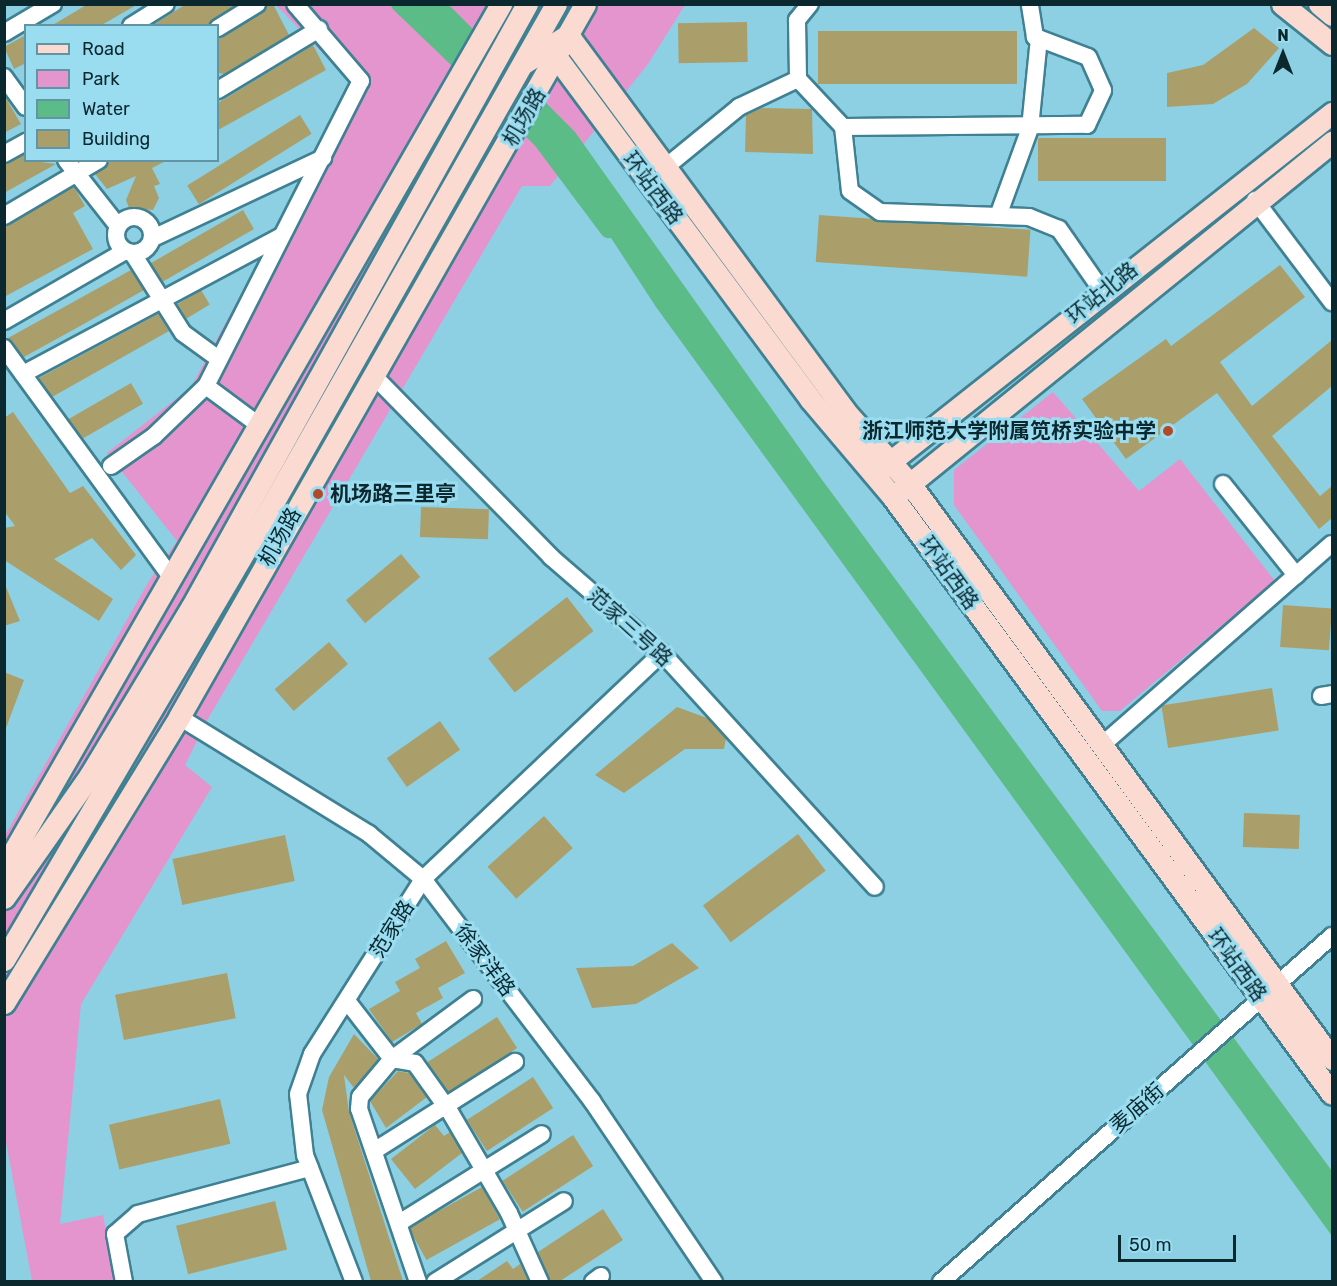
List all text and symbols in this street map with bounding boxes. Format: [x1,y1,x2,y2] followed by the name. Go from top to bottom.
[24,24,219,162] legend
[1253,24,1313,84] north arrow
[1277,26,1289,45] text: N
[82,38,125,60] text: Road
[82,68,119,90] text: Park
[497,83,551,151] street label: 机场路
[82,98,130,120] text: Water
[82,128,150,150] text: Building
[618,147,688,229] street label: 环站西路
[1061,257,1143,329] street label: 环站北路
[862,418,1156,444] place label: 浙江师范大学附属笕桥实验中学
[1161,424,1175,438] marker: 浙江师范大学附属笕桥实验中学
[330,481,456,507] place label: 机场路三里亭
[311,487,325,501] marker: 机场路三里亭
[254,503,306,571] street label: 机场路
[914,532,984,614] street label: 环站西路
[583,583,677,671] street label: 范家三号路
[365,896,419,962] street label: 范家路
[450,919,520,1001] street label: 徐家洋路
[1202,924,1272,1006] street label: 环站西路
[1105,1078,1169,1138] street label: 麦庙街
[1121,1223,1240,1261] scale bar
[1129,1234,1172,1256] text: 50 m

